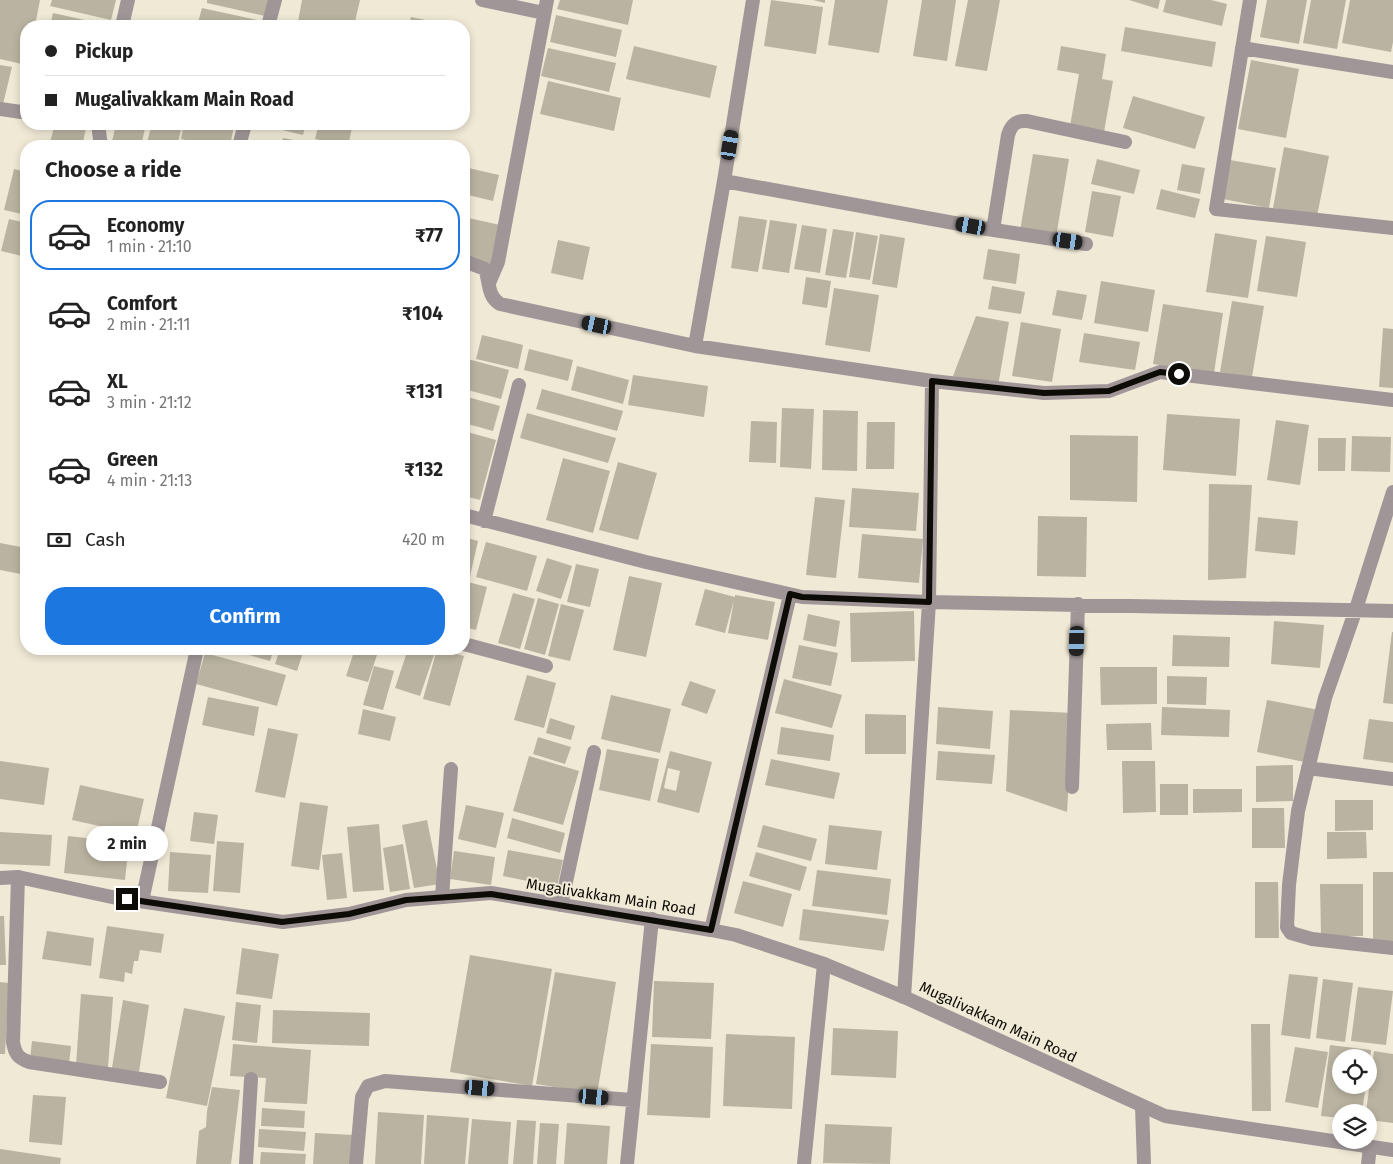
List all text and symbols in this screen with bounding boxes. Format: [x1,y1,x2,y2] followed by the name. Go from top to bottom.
[75,40,133,63] text: Pickup
[75,88,294,111] text: Mugalivakkam Main Road
[720,129,739,161] car
[45,156,181,183] text: Choose a ride
[47,213,92,258] icon: car
[107,214,184,237] text: Economy
[954,216,987,236] car
[415,224,443,247] text: ₹77
[1052,231,1083,251] car
[107,237,192,256] text: 1 min · 21:10
[47,291,92,336] icon: car
[107,292,177,315] text: Comfort
[402,302,443,325] text: ₹104
[107,315,190,334] text: 2 min · 21:11
[580,315,613,335] car
[1168,363,1190,385] route start
[47,369,92,414] icon: car
[107,370,128,393] text: XL
[406,380,443,403] text: ₹131
[107,393,192,412] text: 3 min · 21:12
[47,447,92,492] icon: car
[107,448,158,471] text: Green
[404,458,443,481] text: ₹132
[107,471,192,490] text: 4 min · 21:13
[45,526,73,554] icon: cash
[85,528,126,551] text: Cash
[402,530,445,549] text: 420 m
[45,587,445,645] button: Confirm
[1068,626,1085,656] car
[86,826,168,862] callout: 2 min
[107,834,147,853] text: 2 min
[525,875,697,919] street label: Mugalivakkam Main Road
[116,888,138,910] route end
[917,978,1079,1066] street label: Mugalivakkam Main Road
[1332,1049,1377,1149] map controls
[1332,1049,1377,1094] button: locate
[464,1079,495,1097] car
[578,1088,609,1106] car
[1332,1104,1377,1149] button: layers

